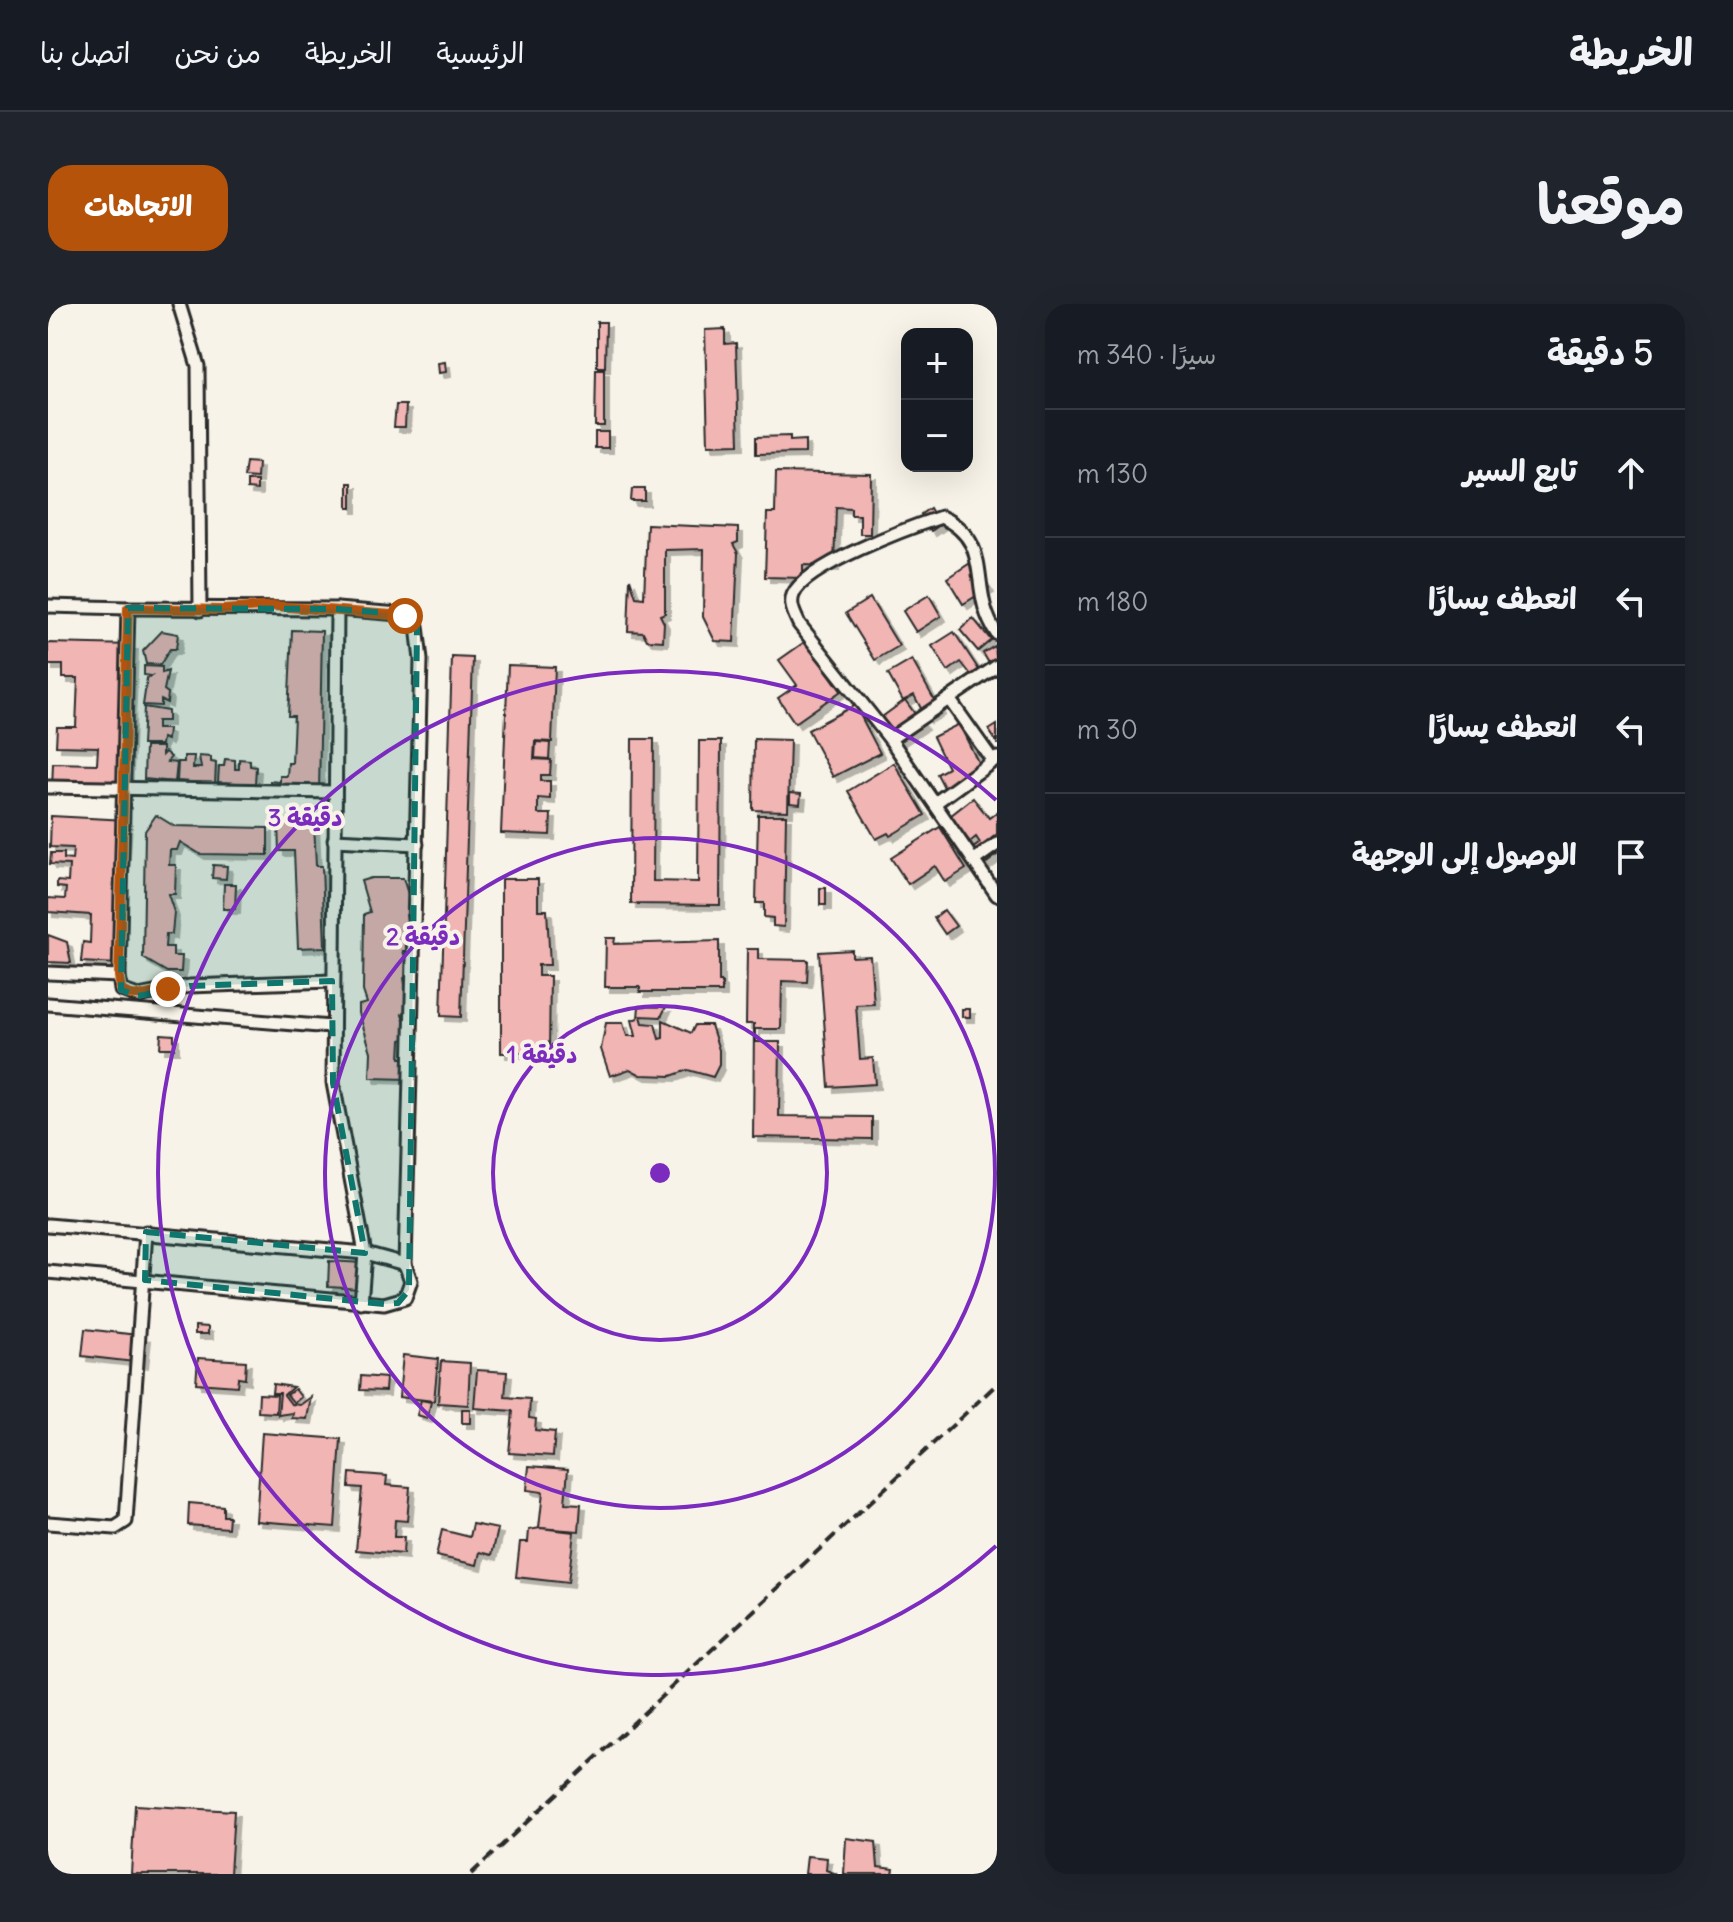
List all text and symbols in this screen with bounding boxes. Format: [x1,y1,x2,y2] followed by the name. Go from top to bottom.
[1569,29,1693,76] text: الخريطة
[40,35,130,71] text: اتصل بنا
[174,35,261,71] text: من نحن
[305,35,392,71] text: الخريطة
[436,35,524,71] text: الرئيسية
[48,165,228,251] button: الاتجاهات
[1537,169,1685,239] text: موقعنا
[901,328,973,472] map controls
[901,328,973,400] button: +
[1547,331,1653,374] text: 5 دقيقة
[1077,338,1216,371] text: سيرًا · 340 m
[901,400,973,472] button: −
[1463,451,1577,489] text: تابع السير
[1609,451,1653,495] icon: ahead
[1077,457,1148,490] text: 130 m
[1428,579,1577,617] text: انعطف يسارًا
[1609,579,1653,623] icon: left
[1077,585,1148,618] text: 180 m
[387,598,423,634] route start
[1428,707,1577,745] text: انعطف يسارًا
[1609,707,1653,751] icon: left
[1077,713,1138,746] text: 30 m
[268,802,342,832] text: 3 دقيقة
[1352,835,1577,873] text: الوصول إلى الوجهة
[1609,835,1653,879] icon: arrive
[386,921,460,951] text: 2 دقيقة
[150,971,186,1007] route end
[507,1039,577,1069] text: 1 دقيقة
[646,1159,674,1187] centre of rings

